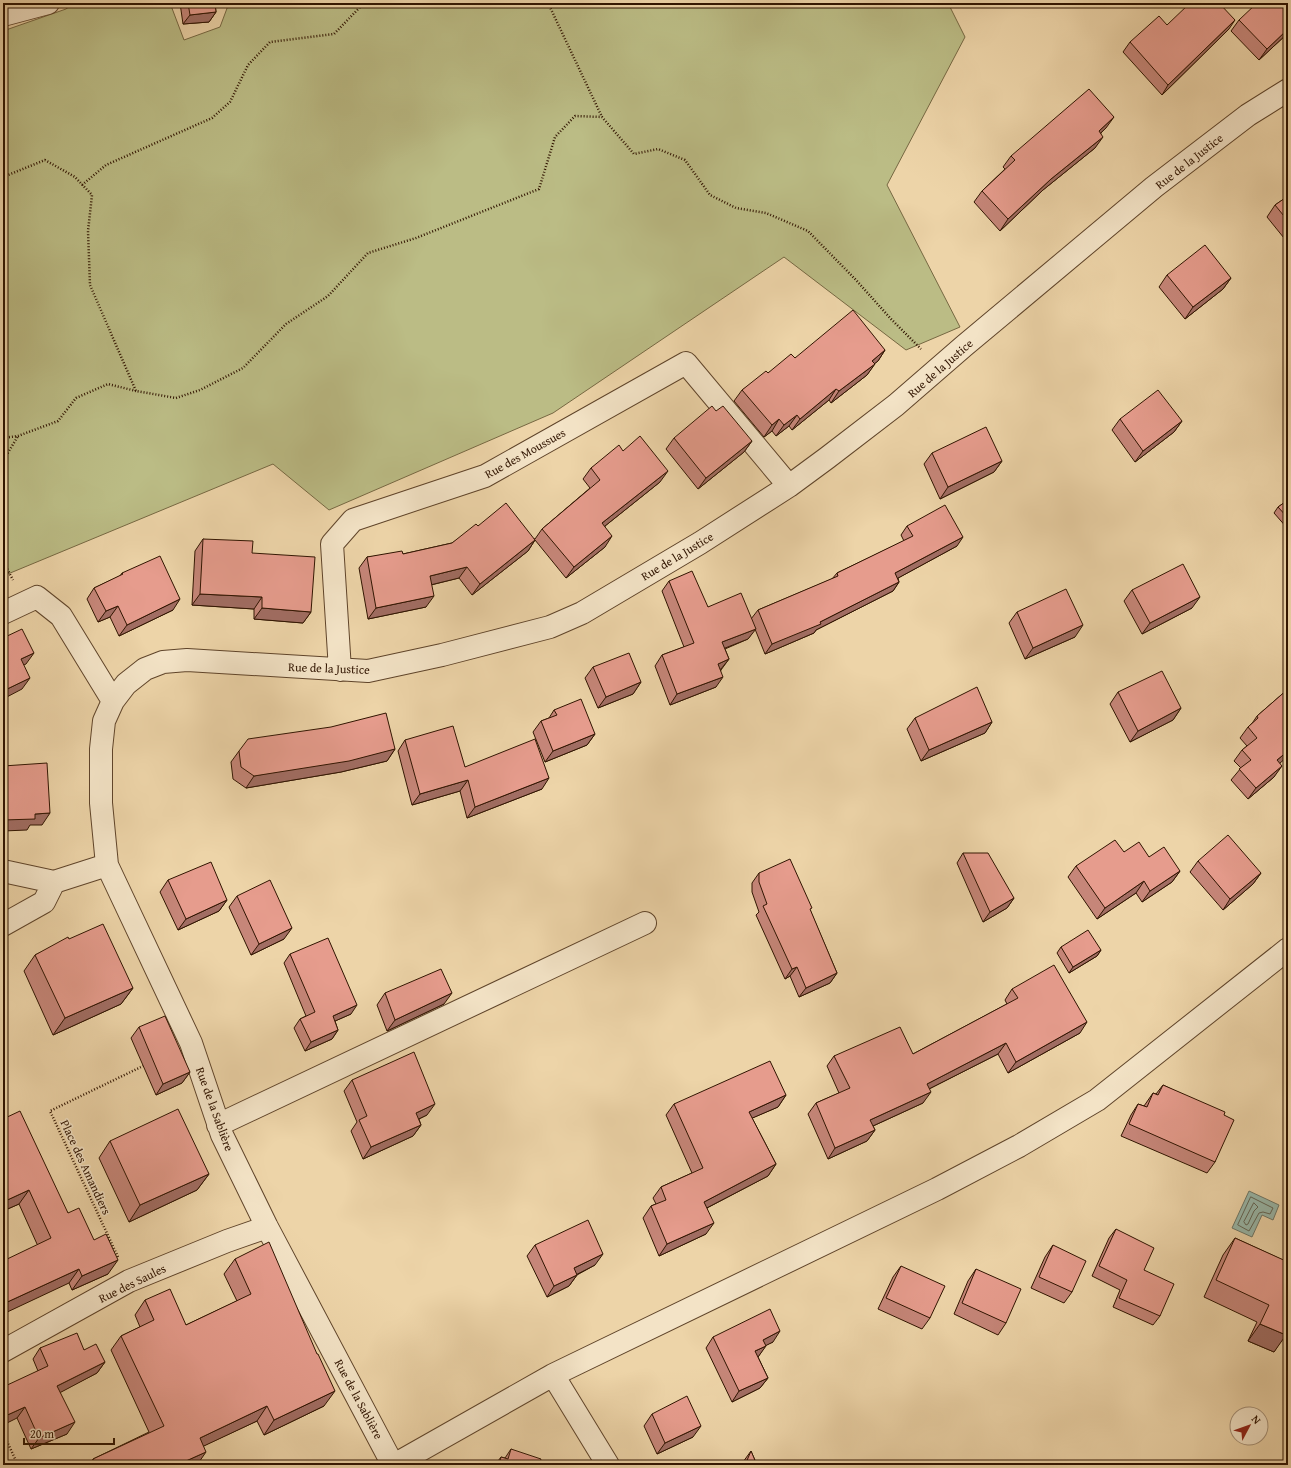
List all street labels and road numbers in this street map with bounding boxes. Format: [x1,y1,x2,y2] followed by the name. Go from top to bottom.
[1152,129,1227,193] street label: Rue de la Justice
[904,335,977,401] street label: Rue de la Justice
[482,424,569,482] street label: Rue des Moussues
[638,528,717,584] street label: Rue de la Justice
[288,658,370,678] street label: Rue de la Justice
[192,1064,238,1154] street label: Rue de la Sablière
[57,1117,116,1218] street label: Place des Amandiers
[96,1259,169,1307] street label: Rue des Saules
[331,1356,387,1442] street label: Rue de la Sablière

